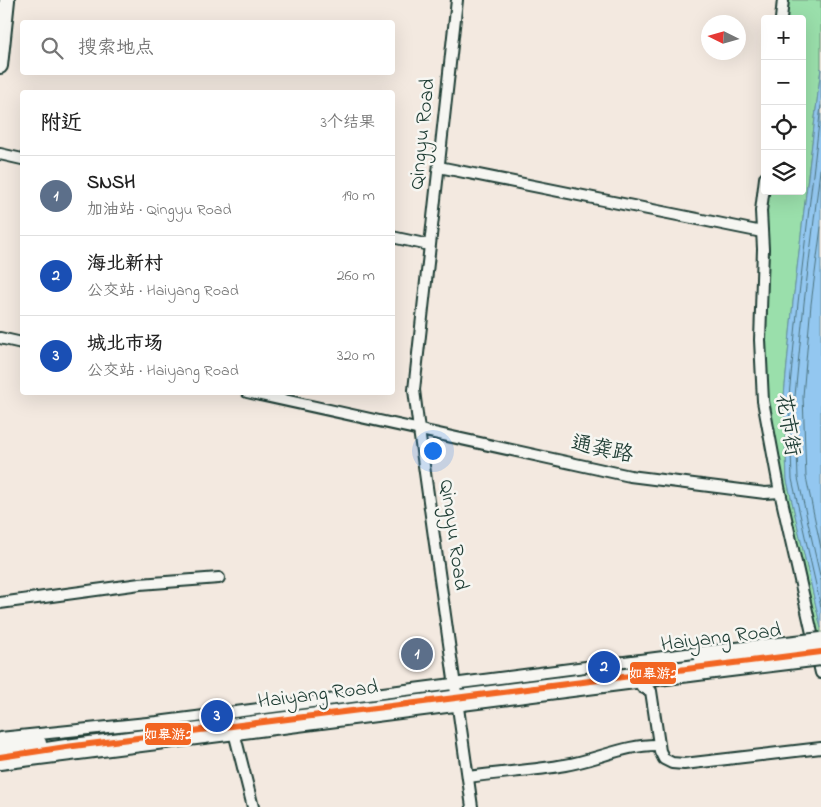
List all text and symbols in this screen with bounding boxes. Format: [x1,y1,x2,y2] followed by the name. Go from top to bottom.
[701,15,746,60] north arrow
[761,15,806,195] map controls
[761,15,806,60] button: +
[20,20,395,75] search box
[38,34,66,62] icon: search
[78,35,154,62] text: 搜索地点
[761,60,806,105] button: −
[402,77,446,191] street label: Qingyu Road
[761,105,806,150] button: locate
[40,109,82,139] text: 附近
[320,111,375,135] text: 3个结果
[761,150,806,195] button: layers
[87,170,135,197] text: SNSH
[53,184,59,208] text: 1
[342,184,375,208] text: 190 m
[87,198,231,222] text: 加油站 · Qingyu Road
[87,251,163,278] text: 海北新村
[52,264,60,288] text: 2
[337,264,375,288] text: 260 m
[87,279,239,303] text: 公交站 · Haiyang Road
[87,331,163,358] text: 城北市场
[53,344,59,368] text: 3
[337,344,375,368] text: 320 m
[87,359,239,383] text: 公交站 · Haiyang Road
[767,392,807,458] street label: 花市街
[568,429,636,471] street label: 通龚路
[420,438,446,464] your location
[428,478,476,593] street label: Qingyu Road
[659,616,783,662] street label: Haiyang Road
[401,635,433,673] pin: 1
[588,648,620,686] pin: 2
[629,661,677,685] line badge: 如皋游2
[629,664,678,685] text: 如皋游2
[256,673,380,719] street label: Haiyang Road
[201,697,233,735] pin: 3
[144,722,192,746] line badge: 如皋游2
[144,725,193,746] text: 如皋游2

